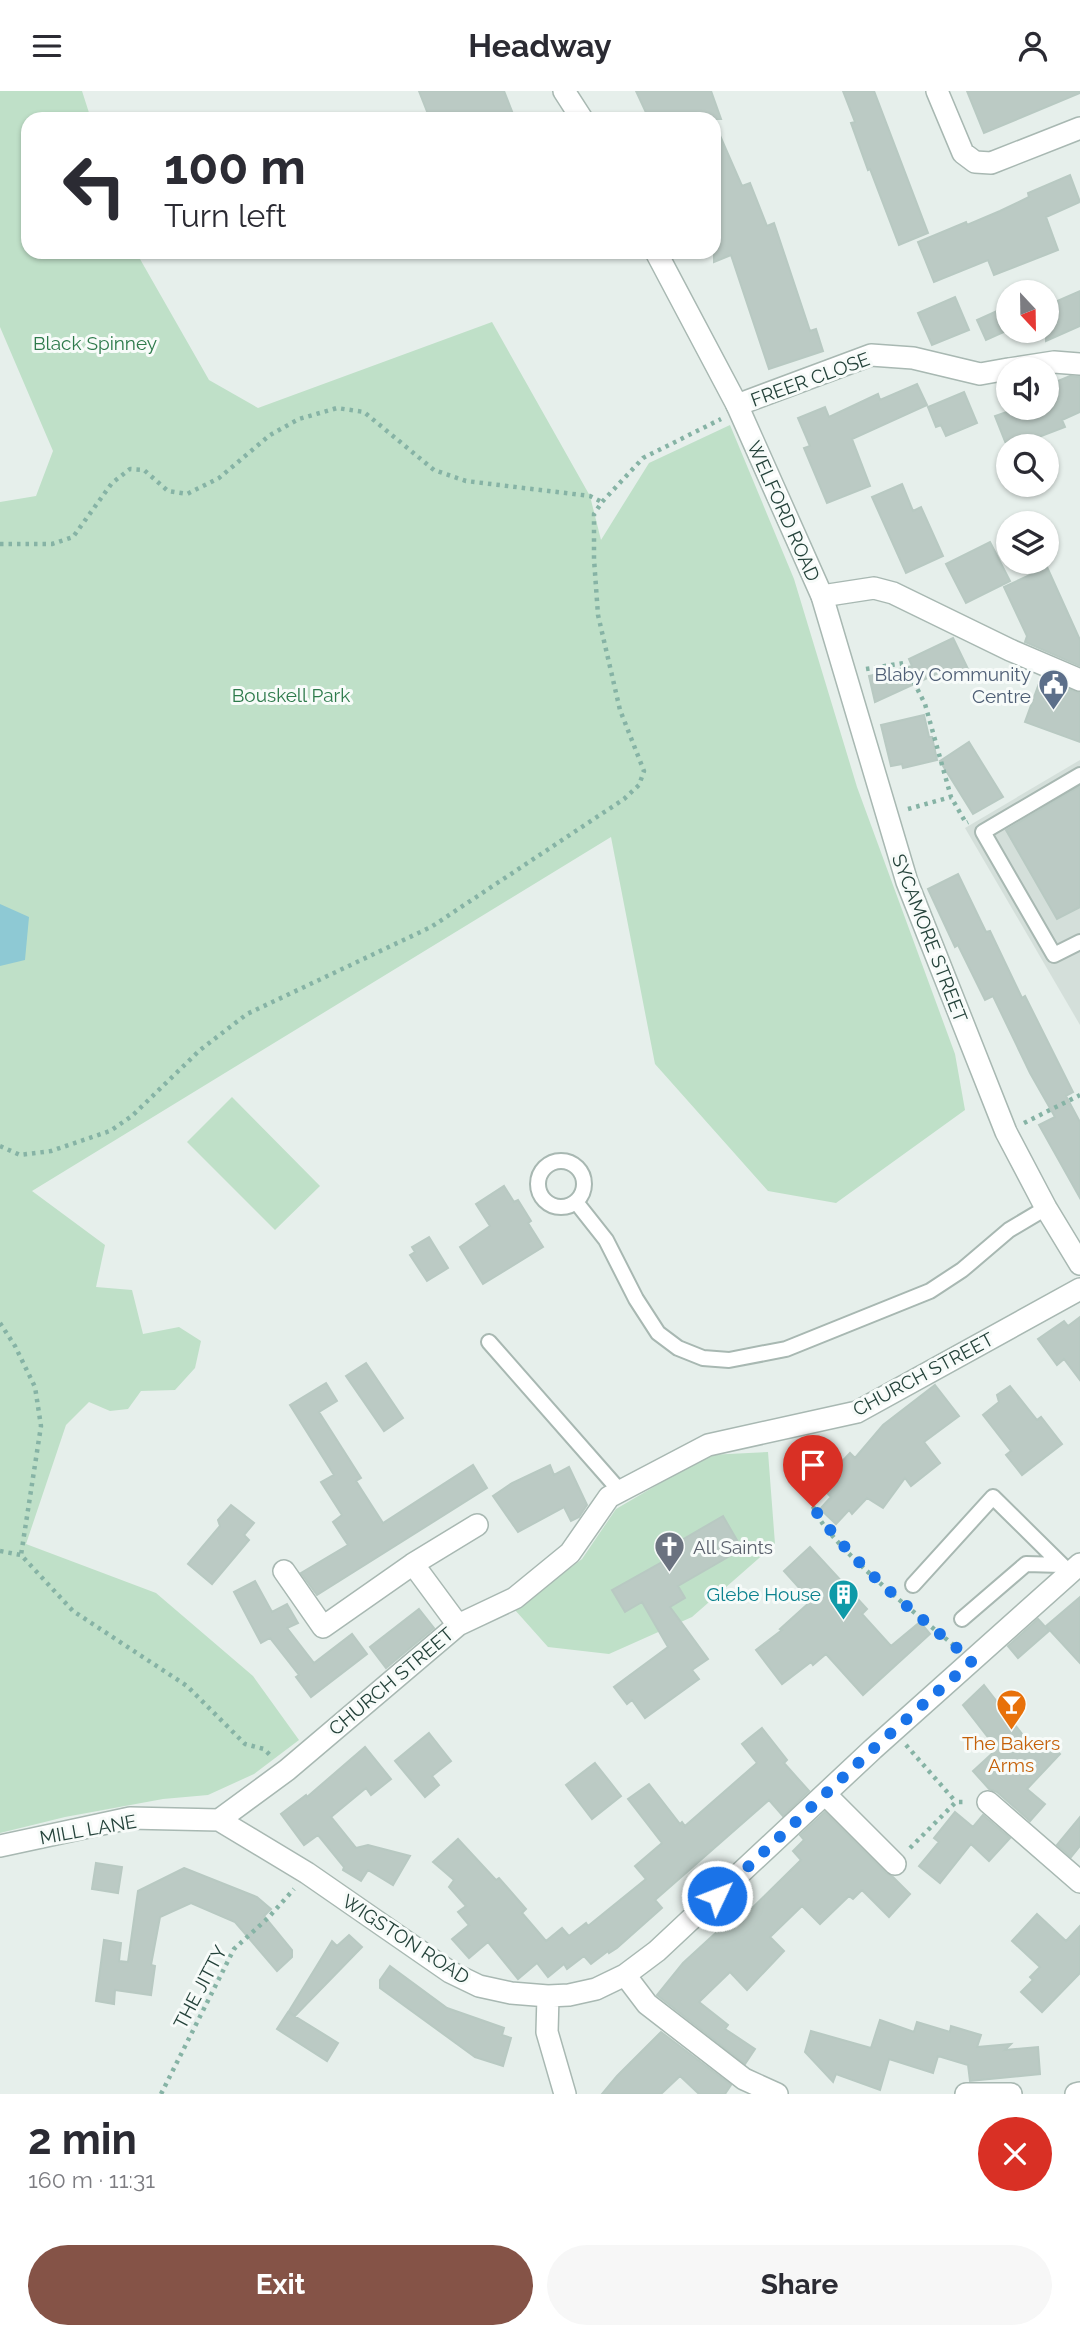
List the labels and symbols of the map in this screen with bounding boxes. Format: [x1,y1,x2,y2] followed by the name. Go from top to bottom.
[996,280,1059,343] north arrow
[33,332,157,354] park label: Black Spinney
[748,347,872,411] street label: FREER CLOSE
[743,437,825,585] street label: WELFORD ROAD
[874,663,1031,707] place label: Blaby Community Centre
[1037,668,1071,712] public building icon: Blaby Community Centre
[232,684,350,706] park label: Bouskell Park
[888,851,972,1026] street label: SYCAMORE STREET
[849,1327,997,1420] street label: CHURCH STREET
[783,1435,843,1507] pin
[653,1530,687,1574] church icon: All Saints
[693,1536,773,1558] place label: All Saints
[827,1577,861,1621] building icon: Glebe House
[707,1583,821,1605] place label: Glebe House
[324,1622,458,1740] street label: CHURCH STREET
[994,1687,1028,1731] bar icon: The Bakers Arms
[962,1732,1060,1776] place label: The Bakers Arms
[38,1810,138,1848] street label: MILL LANE
[680,1859,754,1933] position arrow
[338,1890,474,1988] street label: WIGSTON ROAD
[169,1941,231,2032] street label: THE JITTY

